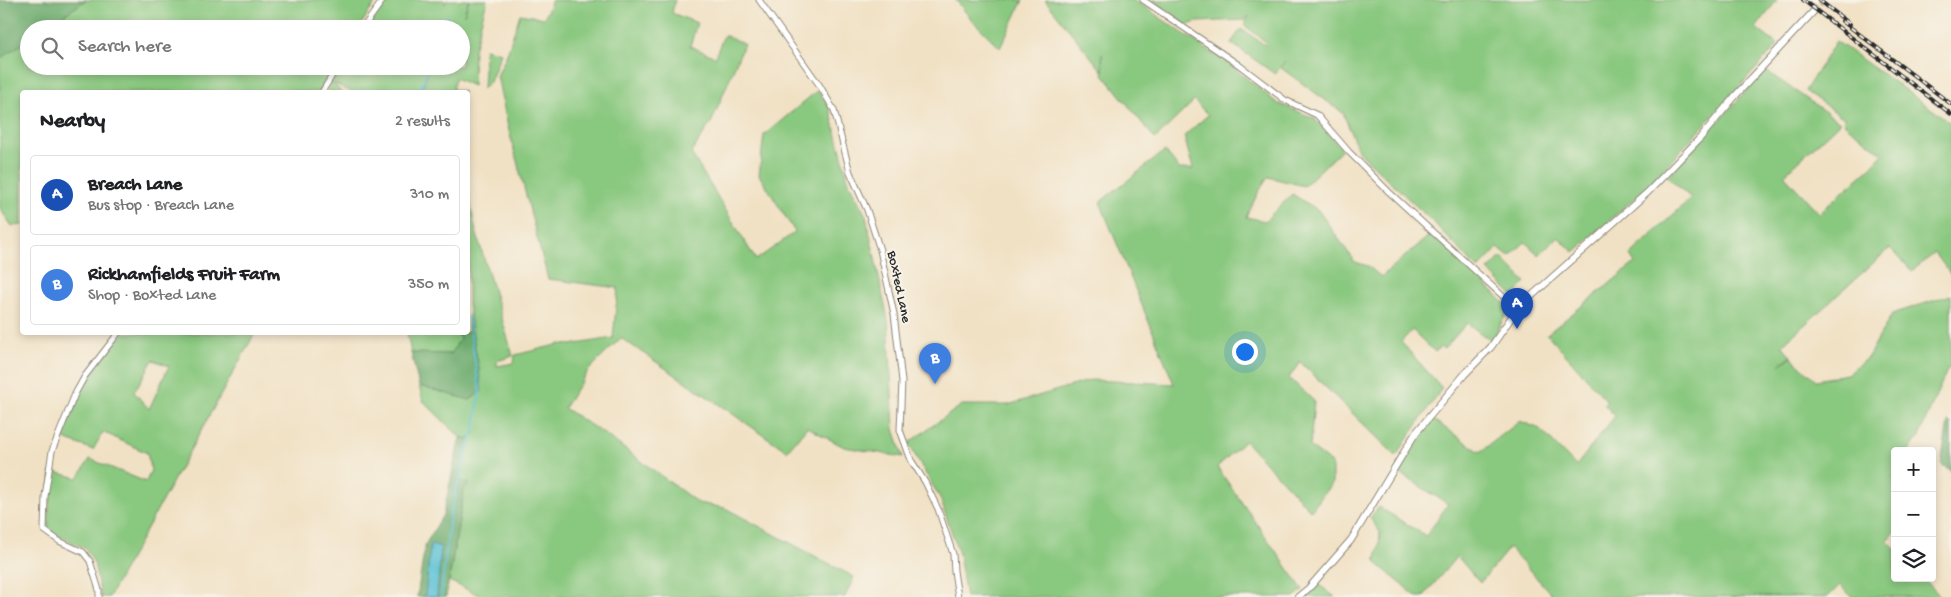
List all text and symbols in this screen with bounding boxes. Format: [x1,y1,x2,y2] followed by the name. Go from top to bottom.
[20,20,470,75] search box
[38,34,66,62] icon: search
[78,36,172,59] text: Search here
[40,110,105,135] text: Nearby
[395,113,450,132] text: 2 results
[88,174,182,197] text: Breach Lane
[52,186,62,205] text: A
[410,186,449,205] text: 310 m
[88,197,234,216] text: Bus stop · Breach Lane
[882,249,914,325] street label: Boxted Lane
[88,264,280,287] text: Rickhamfields Fruit Farm
[53,276,61,295] text: B
[408,276,449,295] text: 350 m
[88,287,216,306] text: Shop · Boxted Lane
[1501,288,1533,329] pin: A
[1232,339,1258,365] your location
[919,343,951,384] pin: B
[1891,447,1936,582] map controls
[1891,447,1936,492] button: +
[1891,492,1936,537] button: −
[1891,537,1936,582] button: layers

